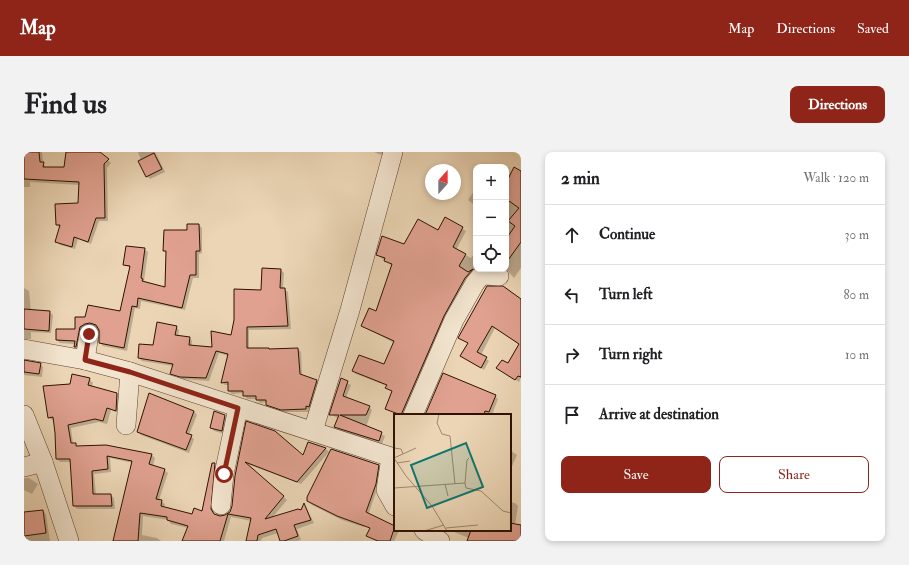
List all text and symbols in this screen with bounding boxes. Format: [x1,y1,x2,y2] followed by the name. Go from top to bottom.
[20,16,56,40] text: Map
[728,20,754,37] text: Map
[776,20,835,37] text: Directions
[857,20,889,37] text: Saved
[790,86,885,123] button: Directions
[24,87,107,122] text: Find us
[425,164,461,200] north arrow
[473,164,509,272] map controls
[473,164,509,200] button: +
[561,168,600,189] text: 2 min
[803,170,869,186] text: Walk · 120 m
[473,200,509,236] button: −
[561,224,583,246] icon: ahead
[599,225,655,244] text: Continue
[845,227,869,243] text: 30 m
[473,236,509,272] button: locate
[561,284,583,306] icon: left
[599,285,653,304] text: Turn left
[843,287,869,303] text: 80 m
[80,325,98,343] route end
[561,344,583,366] icon: right
[599,345,662,364] text: Turn right
[845,347,869,363] text: 10 m
[561,404,583,426] icon: arrive
[599,405,719,424] text: Arrive at destination
[394,414,511,531] inset map
[561,456,711,493] button: Save
[719,456,869,493] button: Share
[215,465,233,483] route start

